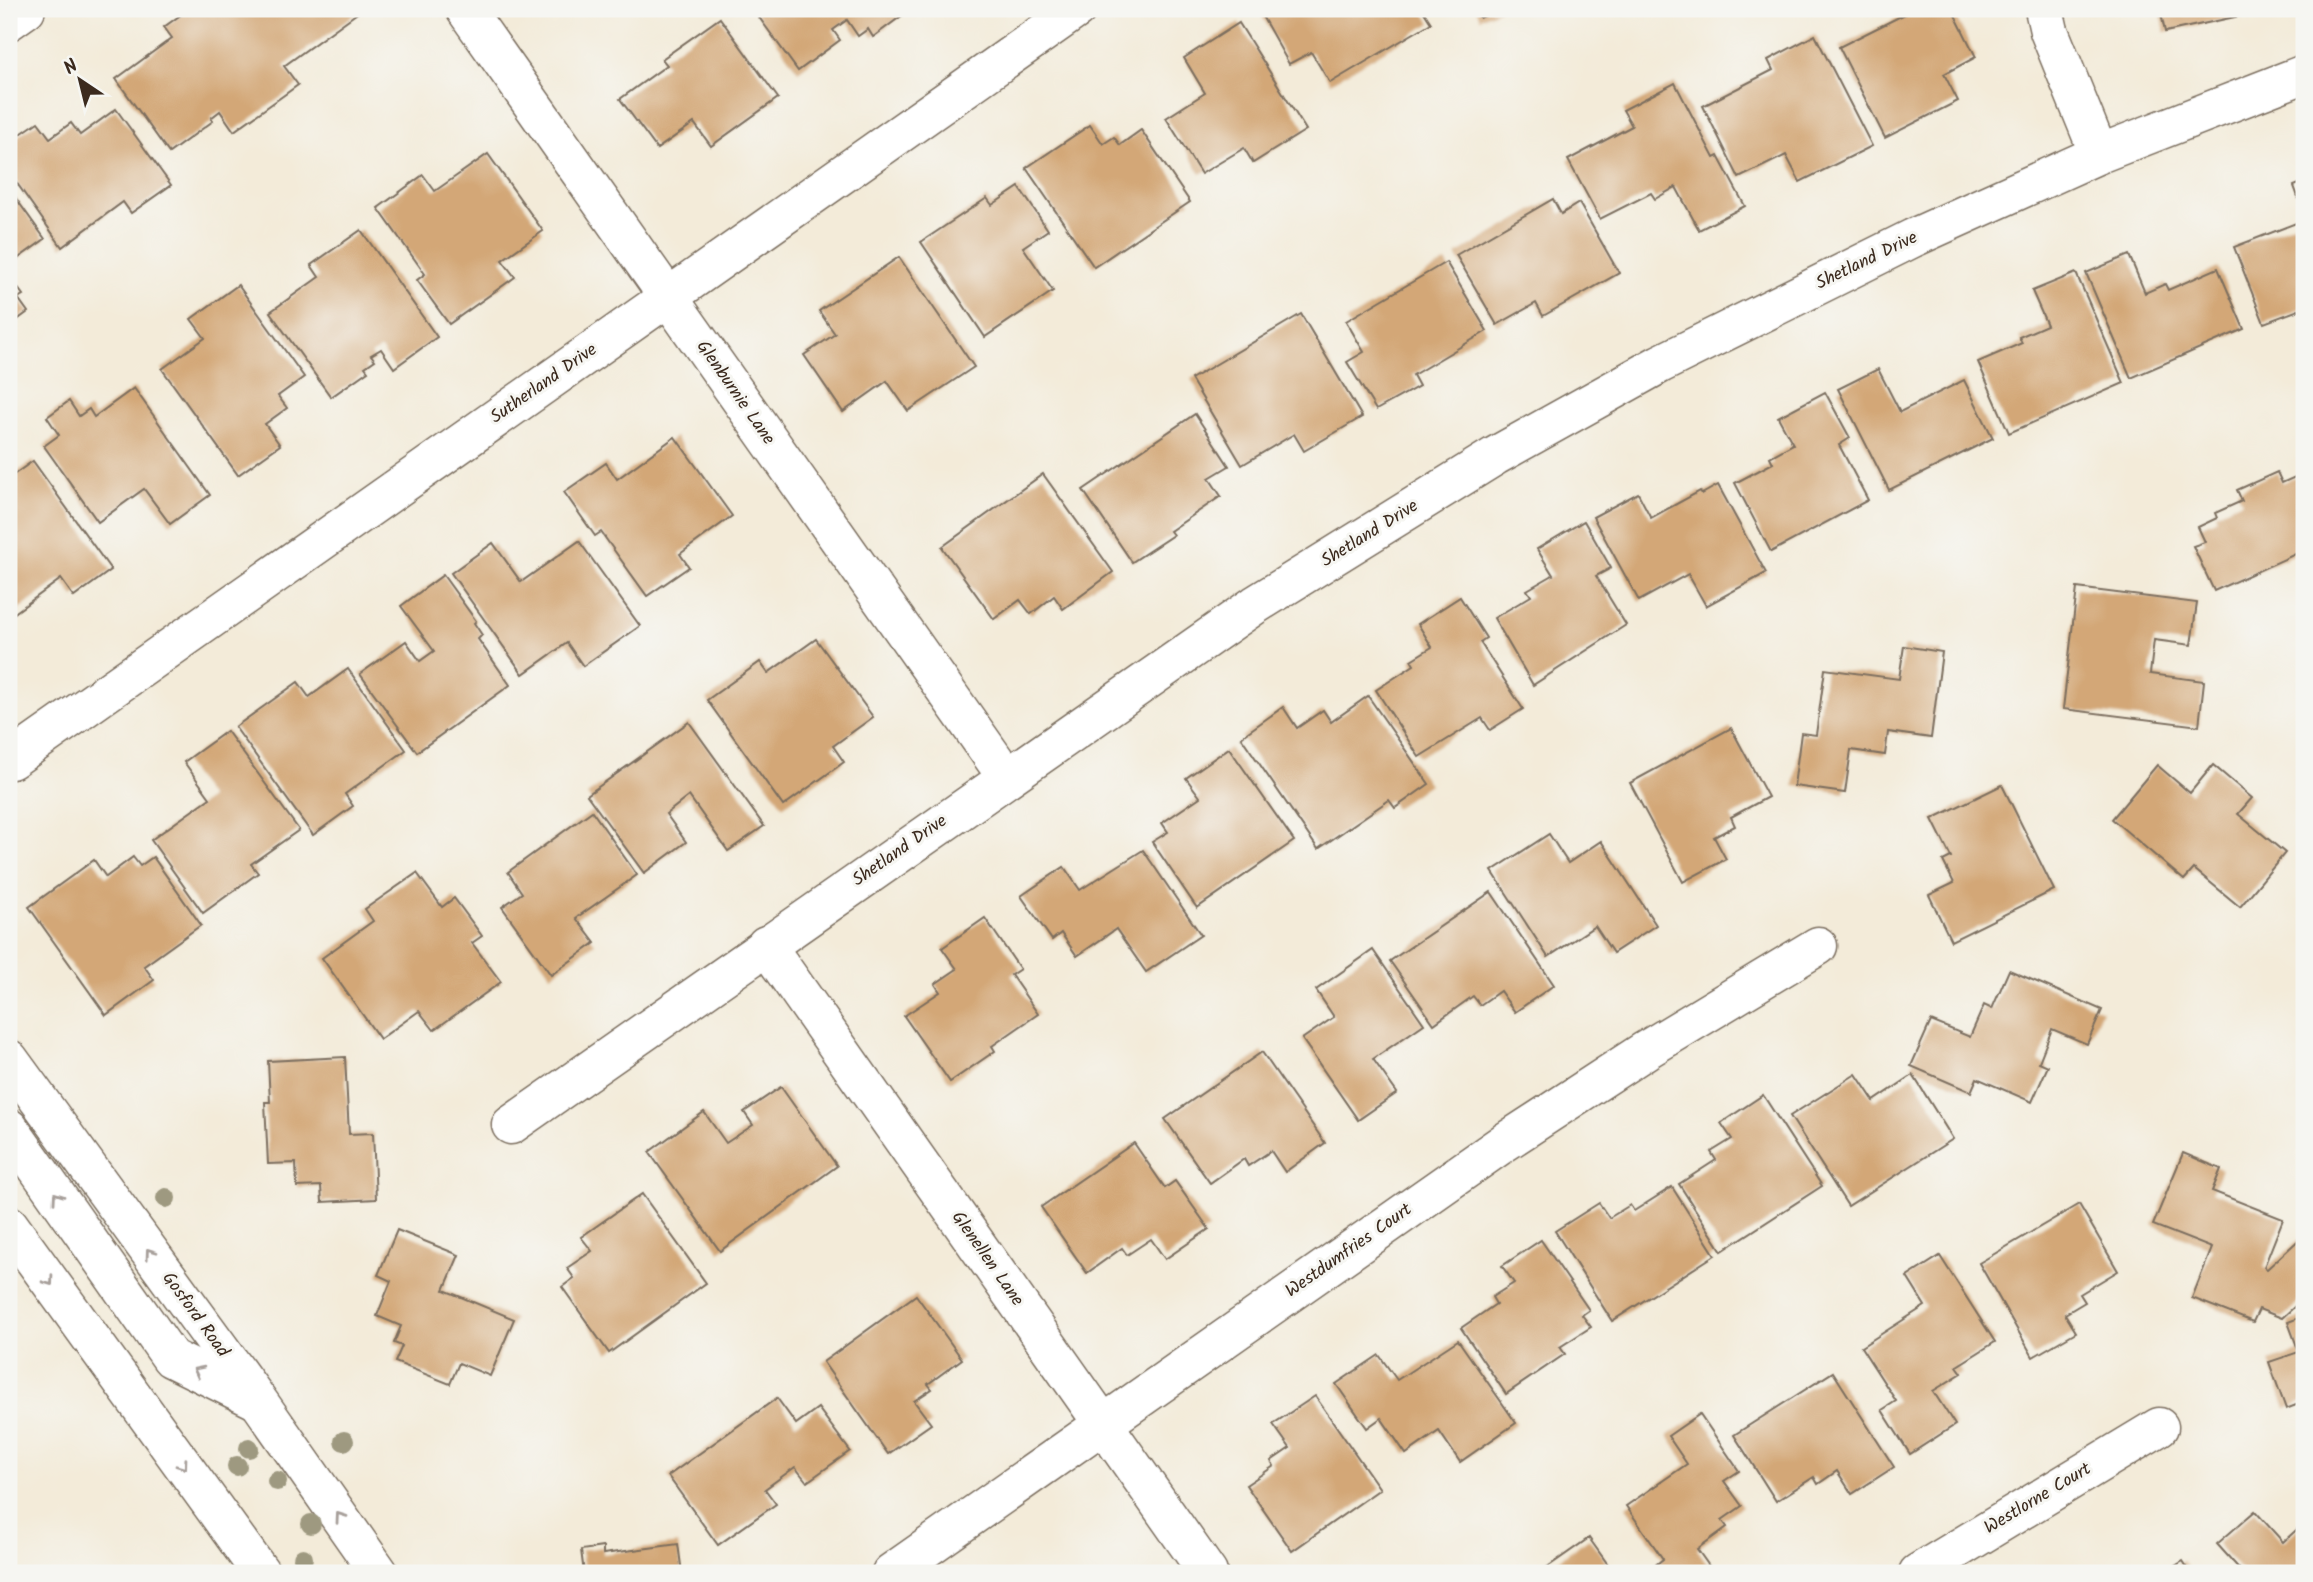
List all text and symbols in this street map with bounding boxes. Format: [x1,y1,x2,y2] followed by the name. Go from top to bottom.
[46,46,116,116] north arrow
[58,52,85,83] text: N
[1811,224,1923,298] street label: Shetland Drive
[688,335,782,451] street label: Glenburnie Lane
[484,336,604,432] street label: Sutherland Drive
[1315,492,1425,576] street label: Shetland Drive
[846,807,954,895] street label: Shetland Drive
[53,1192,65,1205] one-way arrow
[1280,1196,1419,1306] street label: Westdumfries Court
[943,1205,1031,1313] street label: Glenellen Lane
[146,1248,158,1261] one-way arrow
[154,1266,237,1365] street label: Gosford Road
[41,1273,53,1286] one-way arrow
[193,1366,205,1380] one-way arrow
[1979,1455,2098,1543] street label: Westlorne Court
[175,1457,187,1469] one-way arrow
[336,1512,348,1525] one-way arrow

